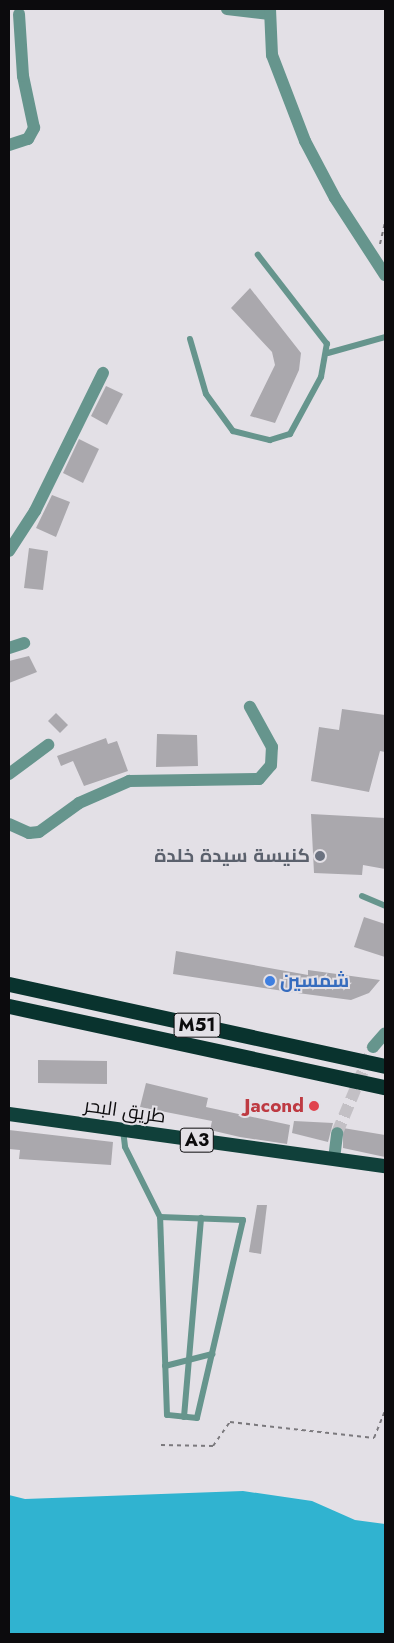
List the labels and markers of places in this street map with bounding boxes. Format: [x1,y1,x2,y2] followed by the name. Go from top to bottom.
[154,845,310,867] place label: كنيسة سيدة خلدة
[314,850,326,862] marker: كنيسة سيدة خلدة
[280,970,349,992] place label: شمسين
[264,975,276,987] marker: شمسين
[244,1095,304,1117] place label: Jacond
[308,1100,320,1112] marker: Jacond

